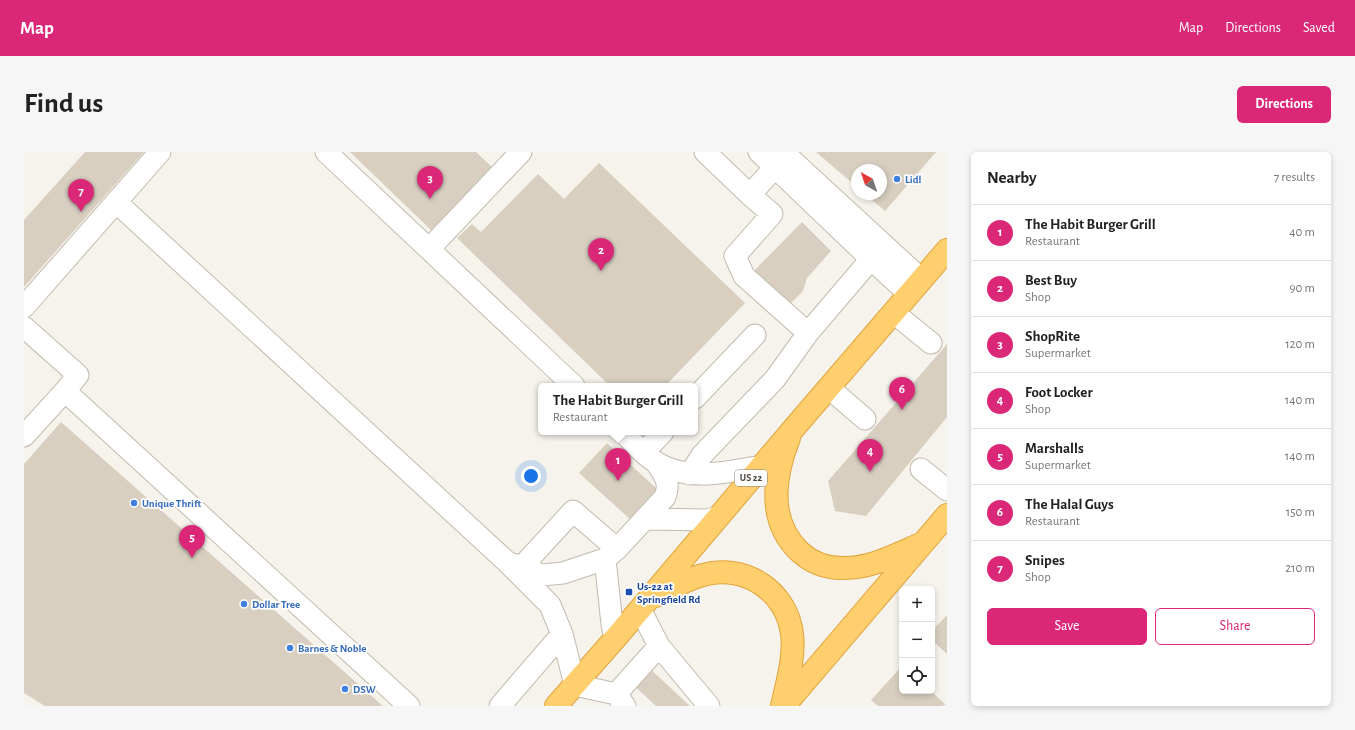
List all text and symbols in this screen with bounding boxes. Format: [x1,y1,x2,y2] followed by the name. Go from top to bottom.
[20,19,54,38] text: Map
[1179,21,1203,35] text: Map
[1225,21,1281,35] text: Directions
[1303,21,1335,35] text: Saved
[1237,86,1331,123] button: Directions
[24,90,103,118] text: Find us
[851,164,887,200] north arrow
[417,166,443,199] pin: 3
[987,169,1037,186] text: Nearby
[1274,171,1315,184] text: 7 results
[892,174,902,184] marker: Lidl
[905,174,921,185] place label: Lidl
[68,179,94,212] pin: 7
[1025,217,1156,232] text: The Habit Burger Grill
[998,226,1002,239] text: 1
[1289,226,1315,239] text: 40 m
[1025,235,1080,248] text: Restaurant
[588,238,614,271] pin: 2
[1025,273,1077,288] text: Best Buy
[997,282,1003,295] text: 2
[1289,282,1315,295] text: 90 m
[1025,291,1051,304] text: Shop
[1025,329,1080,344] text: ShopRite
[997,338,1003,351] text: 3
[1285,338,1315,351] text: 120 m
[1025,347,1091,360] text: Supermarket
[889,377,915,410] pin: 6
[538,383,698,435] popup
[1025,385,1093,400] text: Foot Locker
[553,393,683,408] text: The Habit Burger Grill
[997,394,1003,407] text: 4
[1285,394,1315,407] text: 140 m
[1025,403,1051,416] text: Shop
[553,411,608,424] text: Restaurant
[857,439,883,472] pin: 4
[1025,441,1084,456] text: Marshalls
[605,448,631,481] pin: 1
[997,450,1003,463] text: 5
[1285,450,1315,463] text: 140 m
[1025,459,1091,472] text: Supermarket
[521,466,541,486] your location
[735,470,767,486] road number: US 22
[1025,497,1114,512] text: The Halal Guys
[129,498,139,508] marker: Unique Thrift
[142,498,202,509] place label: Unique Thrift
[997,506,1003,519] text: 6
[1286,506,1315,519] text: 150 m
[1025,515,1080,528] text: Restaurant
[179,525,205,558] pin: 5
[1025,553,1065,568] text: Snipes
[997,562,1003,575] text: 7
[1285,562,1315,575] text: 210 m
[1025,571,1051,584] text: Shop
[637,581,700,605] place label: Us-22 at Springfield Rd
[899,586,935,694] map controls
[899,586,935,622] button: +
[624,587,634,597] marker: Us-22 at Springfield Rd
[239,599,249,609] marker: Dollar Tree
[252,599,300,610] place label: Dollar Tree
[987,608,1147,645] button: Save
[1155,608,1315,645] button: Share
[899,622,935,658] button: −
[285,643,295,653] marker: Barnes & Noble
[298,643,367,654] place label: Barnes & Noble
[899,658,935,694] button: locate
[340,684,350,694] marker: DSW
[353,684,376,695] place label: DSW

